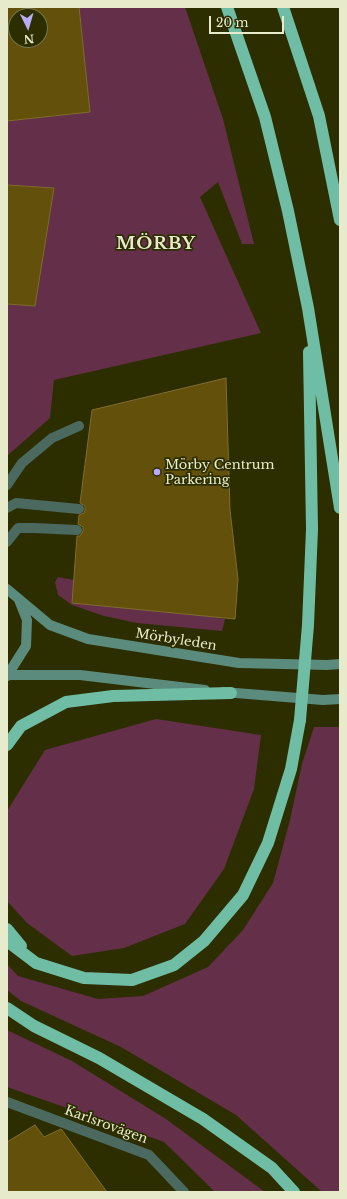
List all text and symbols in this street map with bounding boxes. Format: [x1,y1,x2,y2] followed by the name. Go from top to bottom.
[8,8,48,48] north arrow
[211,8,286,34] scale bar
[216,15,248,30] text: 20 m
[23,32,35,46] text: N
[116,234,196,254] district label: MÖRBY
[165,457,274,488] place label: Mörby Centrum Parkering
[152,467,162,477] marker: Mörby Centrum Parkering
[134,626,218,654] street label: Mörbyleden
[62,1103,150,1147] street label: Karlsrovägen

